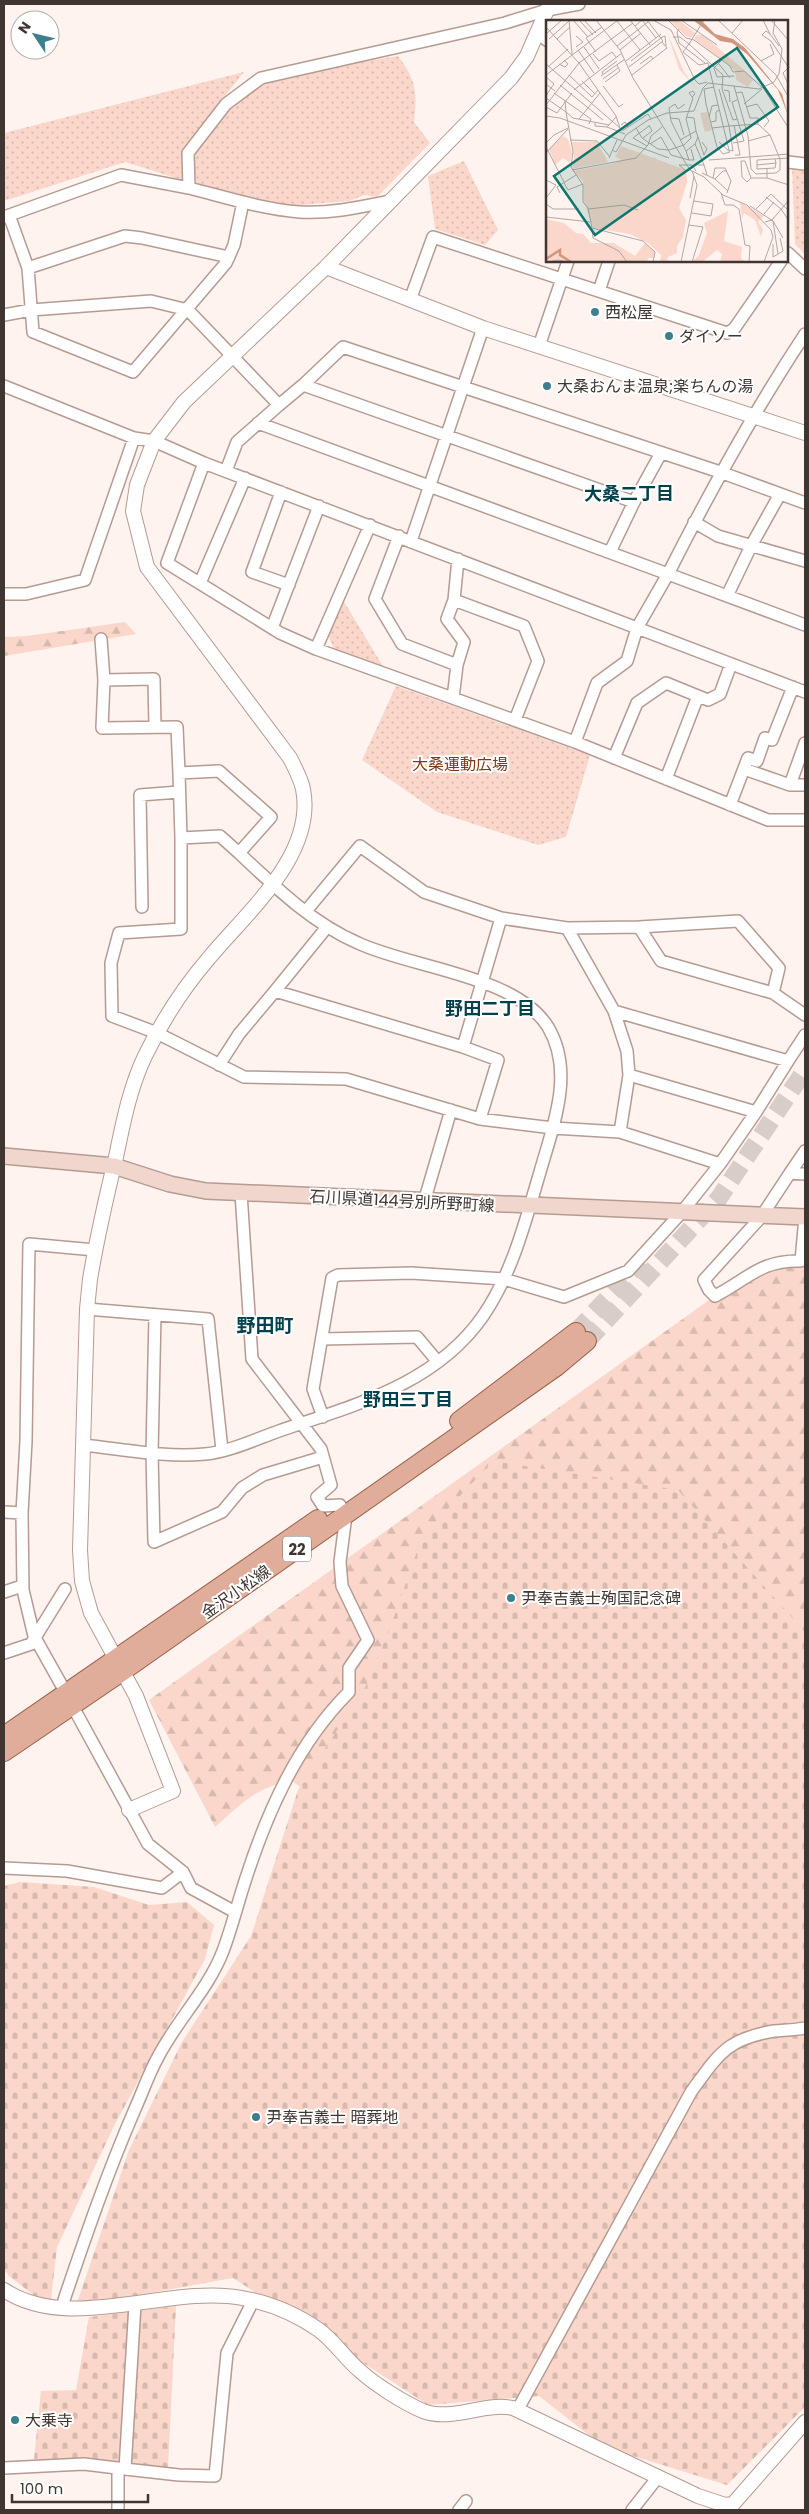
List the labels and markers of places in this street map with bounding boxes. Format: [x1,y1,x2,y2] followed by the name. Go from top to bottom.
[605,301,653,324] place label: 西松屋
[589,306,601,318] marker: 西松屋
[679,325,743,348] place label: ダイソー
[663,330,675,342] marker: ダイソー
[557,375,753,398] place label: 大桑おんま温泉;楽ちんの湯
[541,380,553,392] marker: 大桑おんま温泉;楽ちんの湯
[521,1587,681,1610] place label: 尹奉吉義士殉国記念碑
[505,1592,517,1604] marker: 尹奉吉義士殉国記念碑
[266,2106,398,2129] place label: 尹奉吉義士 暗葬地
[250,2111,262,2123] marker: 尹奉吉義士 暗葬地
[25,2409,73,2432] place label: 大乗寺
[9,2414,21,2426] marker: 大乗寺

